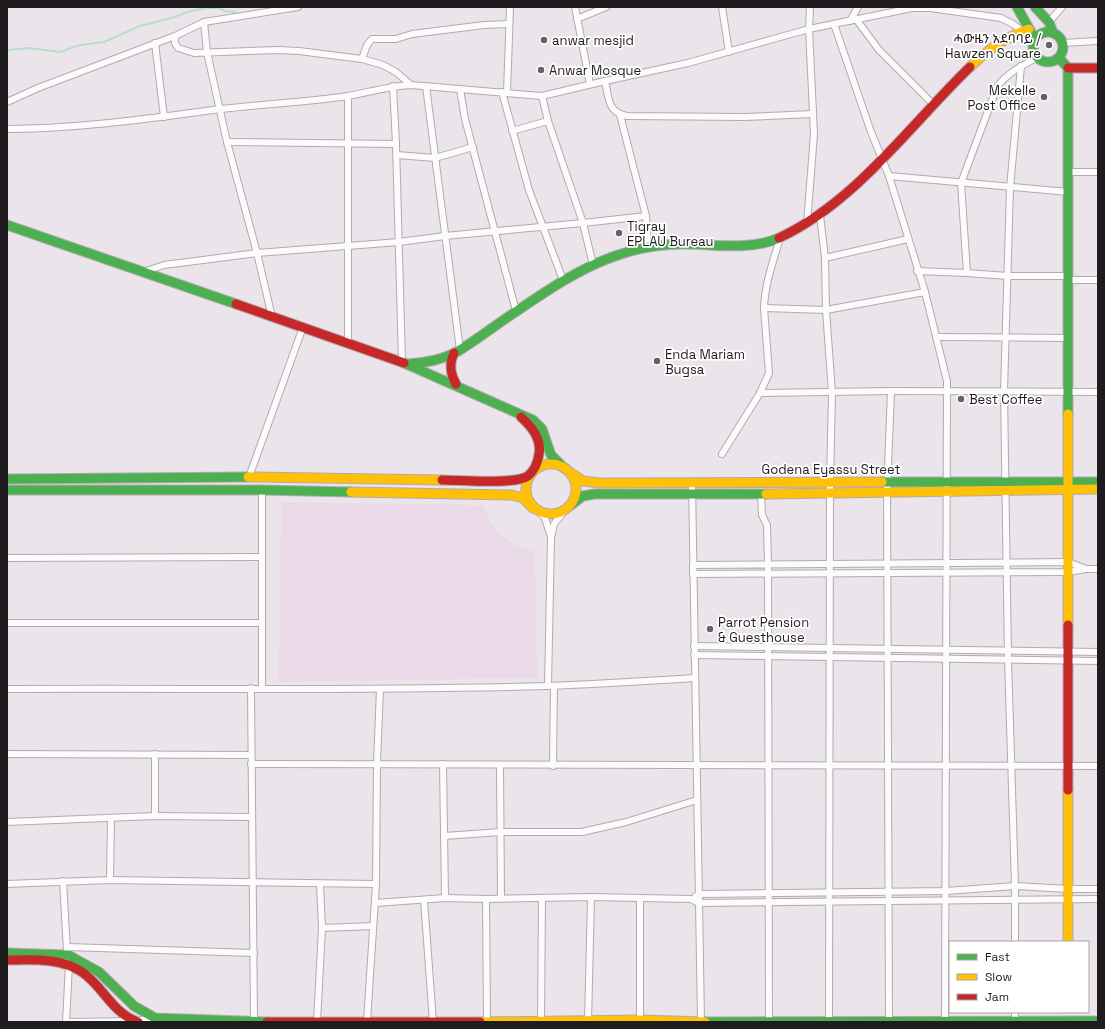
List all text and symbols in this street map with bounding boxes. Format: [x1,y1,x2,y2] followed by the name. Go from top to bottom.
[945,30,1041,62] place label: ሓውዜን አደባባይ / Hawzen Square
[552,32,634,49] place label: anwar mesjid
[539,35,549,45] marker: anwar mesjid
[1044,40,1054,50] marker: ሓውዜን አደባባይ / Hawzen Square
[549,62,641,79] place label: Anwar Mosque
[536,65,546,75] marker: Anwar Mosque
[967,82,1036,114] place label: Mekelle Post Office
[1039,92,1049,102] marker: Mekelle Post Office
[627,218,713,250] place label: Tigray EPLAU Bureau
[614,228,624,238] marker: Tigray EPLAU Bureau
[665,346,745,378] place label: Enda Mariam Bugsa
[652,356,662,366] marker: Enda Mariam Bugsa
[969,391,1042,408] place label: Best Coffee
[956,394,966,404] marker: Best Coffee
[762,461,900,478] street label: Godena Eyassu Street
[718,614,809,646] place label: Parrot Pension & Guesthouse
[705,624,715,634] marker: Parrot Pension & Guesthouse
[949,941,1089,1013] legend
[985,949,1010,965] text: Fast
[985,969,1012,985] text: Slow
[985,989,1009,1005] text: Jam

